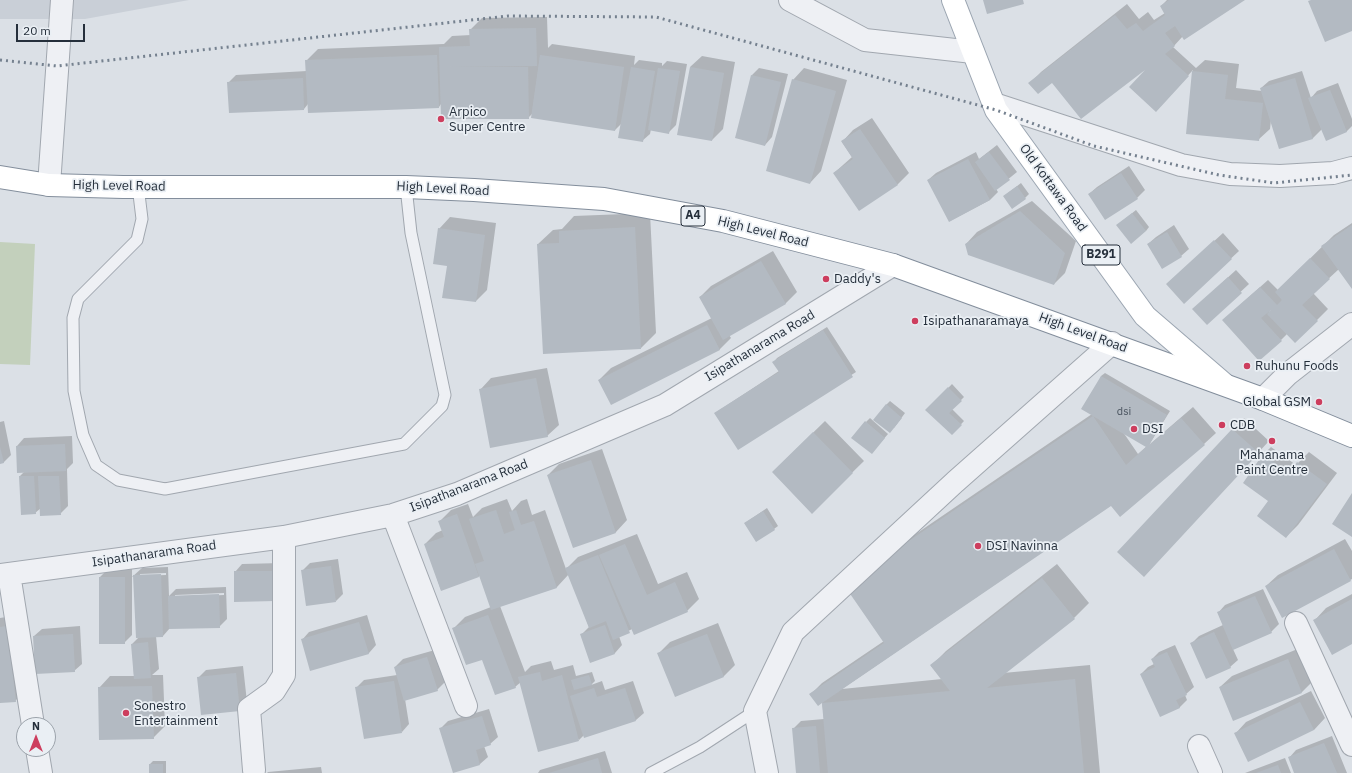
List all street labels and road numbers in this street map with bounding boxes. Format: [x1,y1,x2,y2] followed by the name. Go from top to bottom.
[1016,141,1090,235] street label: Old Kottawa Road
[72,177,166,195] street label: High Level Road
[396,179,490,199] street label: High Level Road
[681,206,705,226] road number: A4
[716,213,810,251] street label: High Level Road
[1082,245,1120,265] road number: B291
[702,307,818,385] street label: Isipathanarama Road
[1037,310,1129,356] street label: High Level Road
[408,456,530,516] street label: Isipathanarama Road
[91,538,217,570] street label: Isipathanarama Road

